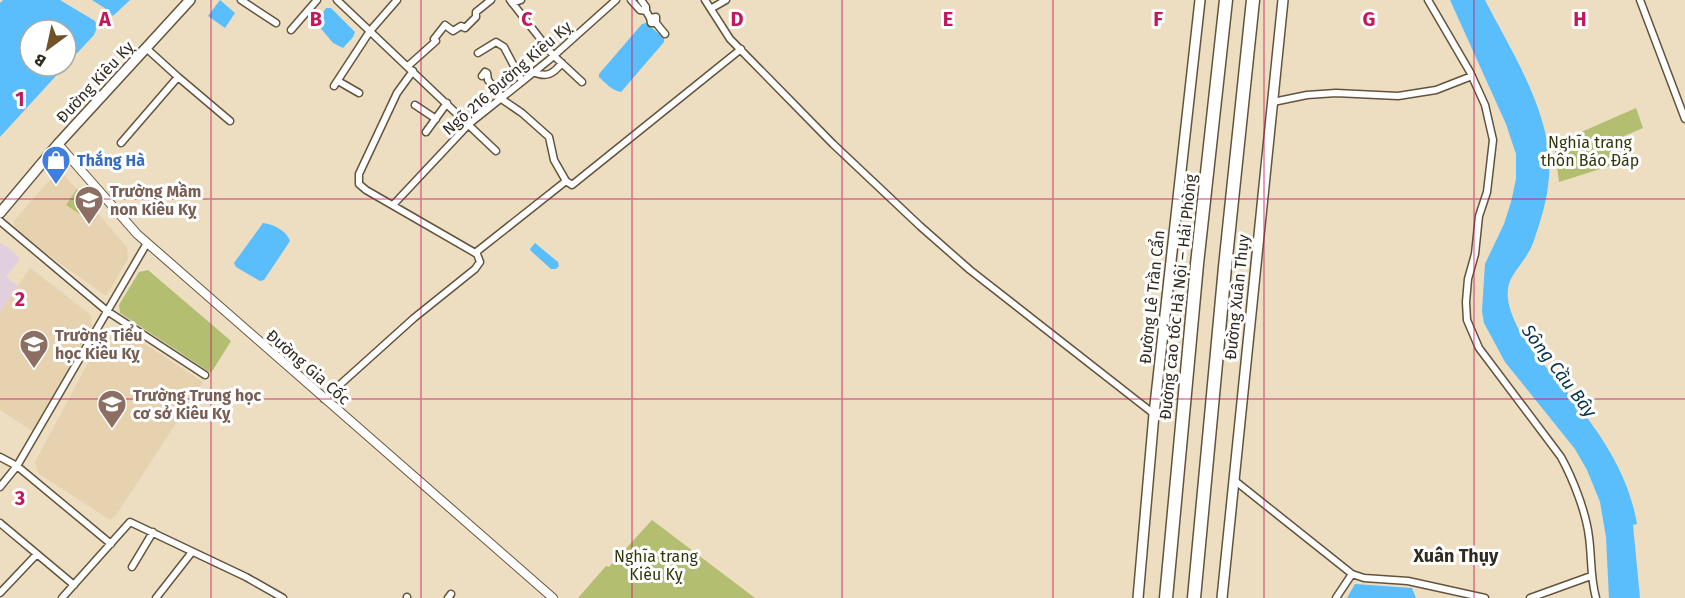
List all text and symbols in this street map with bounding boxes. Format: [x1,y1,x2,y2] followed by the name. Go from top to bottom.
[98,7,112,31] text: A
[310,7,322,31] text: B
[521,7,533,31] text: C
[730,7,744,31] text: D
[943,7,953,31] text: E
[1153,7,1163,31] text: F
[1363,7,1375,31] text: G
[1573,7,1587,31] text: H
[439,17,576,140] street label: Ngõ 216 Đường Kiêu Kỵ
[18,18,78,78] north arrow
[52,37,138,127] street label: Đường Kiêu Kỵ
[31,49,49,71] text: B
[15,87,25,111] text: 1
[1541,133,1639,170] park label: Nghĩa trang thôn Báo Đáp
[40,144,72,186] shop icon: Thắng Hà
[77,150,145,170] place label: Thắng Hà
[1155,172,1200,421] street label: Đường cao tốc Hà Nội – Hải Phòng
[110,181,201,219] place label: Trường Mầm non Kiêu Kỵ
[73,184,105,226] school or university icon: Trường Mầm non Kiêu Kỵ
[1135,229,1168,365] street label: Đường Lê Trần Cẩn
[1221,233,1253,361] street label: Đường Xuân Thụy
[15,287,25,311] text: 2
[1516,320,1602,423] water label: Sông Cầu Bây
[55,323,143,363] place label: Trường Tiểu học Kiêu Kỵ
[262,325,355,409] street label: Đường Gia Cốc
[18,328,50,370] school or university icon: Trường Tiểu học Kiêu Kỵ
[133,386,262,423] place label: Trường Trung học cơ sở Kiêu Kỵ
[96,388,128,430] school or university icon: Trường Trung học cơ sở Kiêu Kỵ
[14,486,25,510] text: 3
[1413,545,1499,567] district label: Xuân Thụy
[614,547,699,585] park label: Nghĩa trang Kiêu Kỵ

